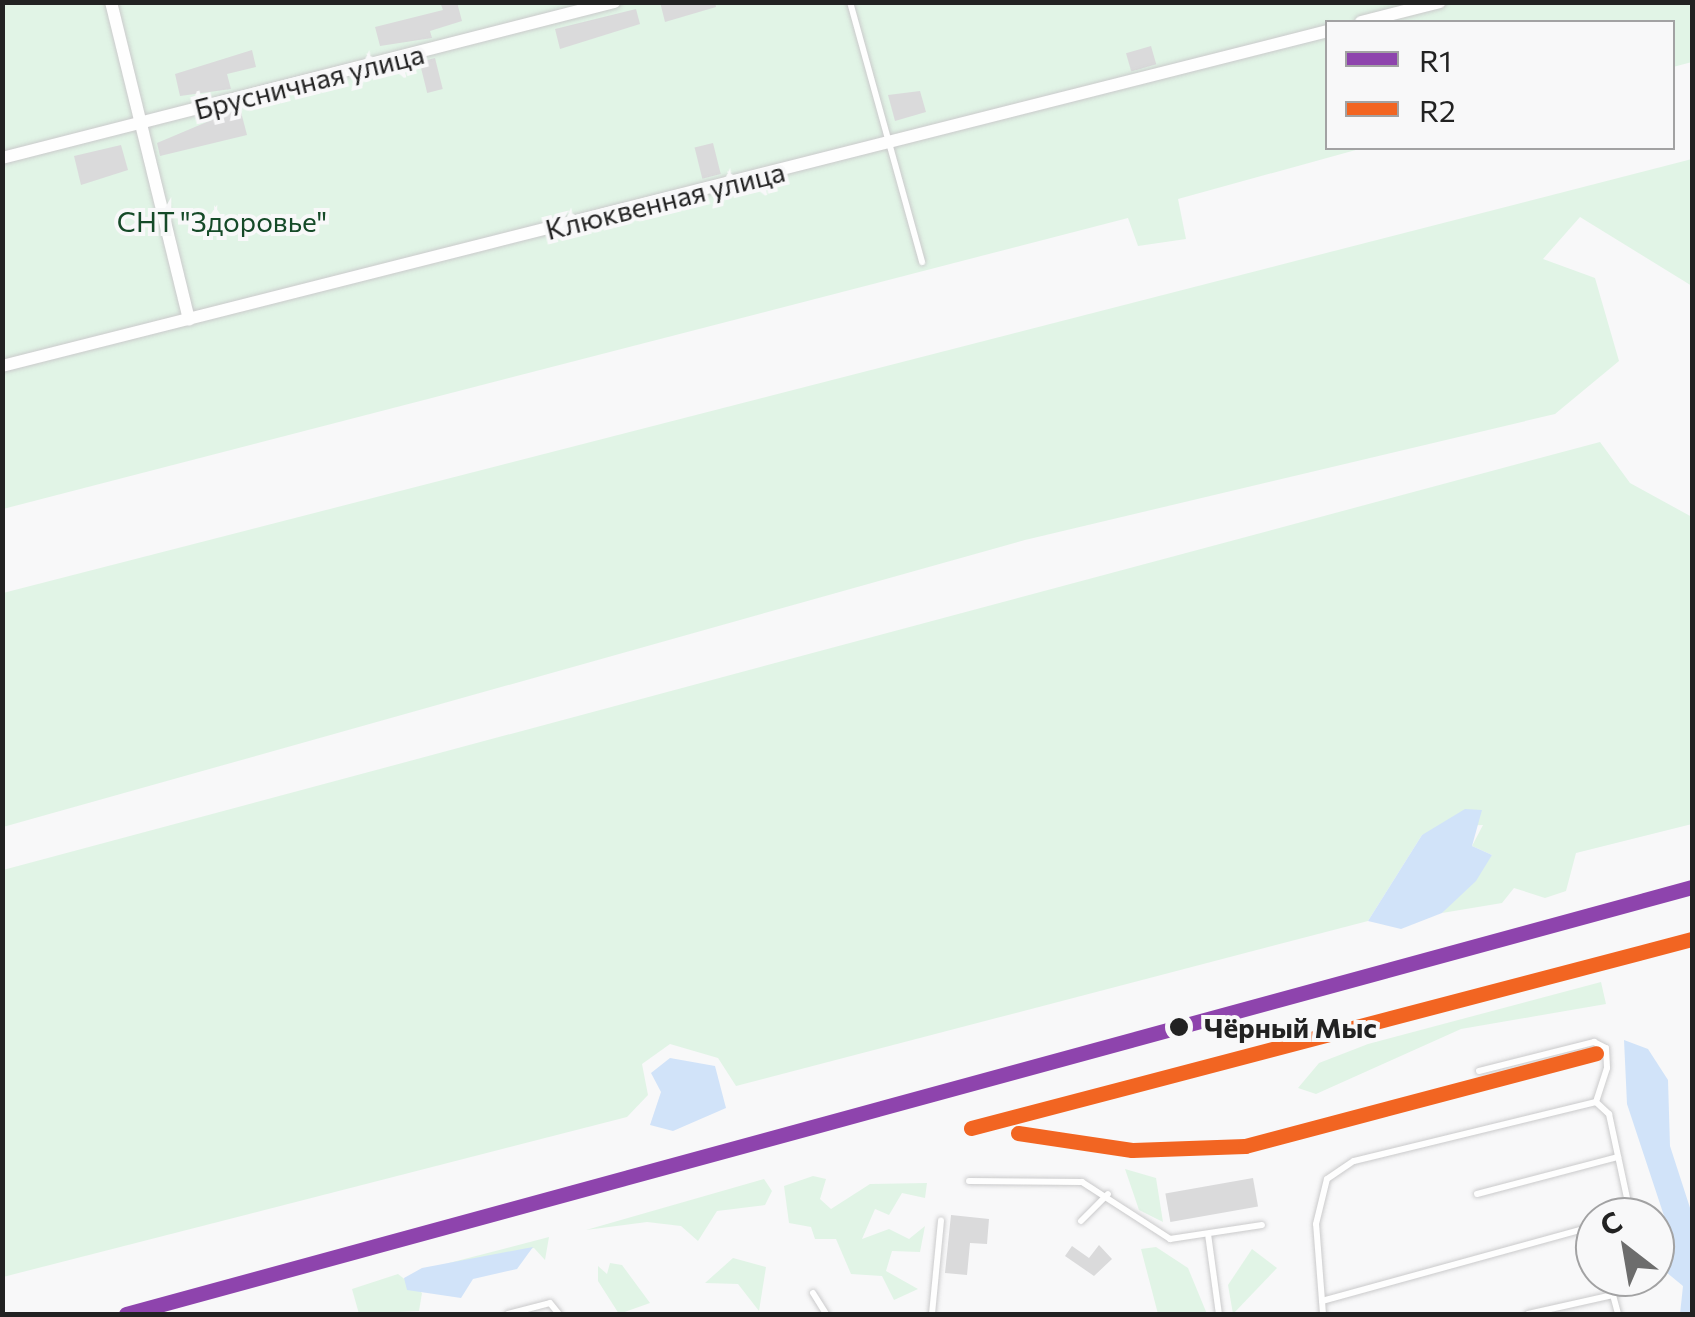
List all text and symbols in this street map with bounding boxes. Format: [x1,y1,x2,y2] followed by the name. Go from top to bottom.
[1325,20,1675,150] legend
[191,36,427,126] street label: Брусничная улица
[1419,41,1452,78] text: R1
[1419,91,1456,128] text: R2
[542,154,788,246] street label: Клюквенная улица
[117,204,327,238] park label: СНТ "Здоровье"
[1204,1010,1377,1044] place label: Чёрный Мыс
[1163,1011,1195,1043] marker: Чёрный Мыс
[1575,1197,1675,1297] north arrow
[1594,1204,1628,1243] text: С

